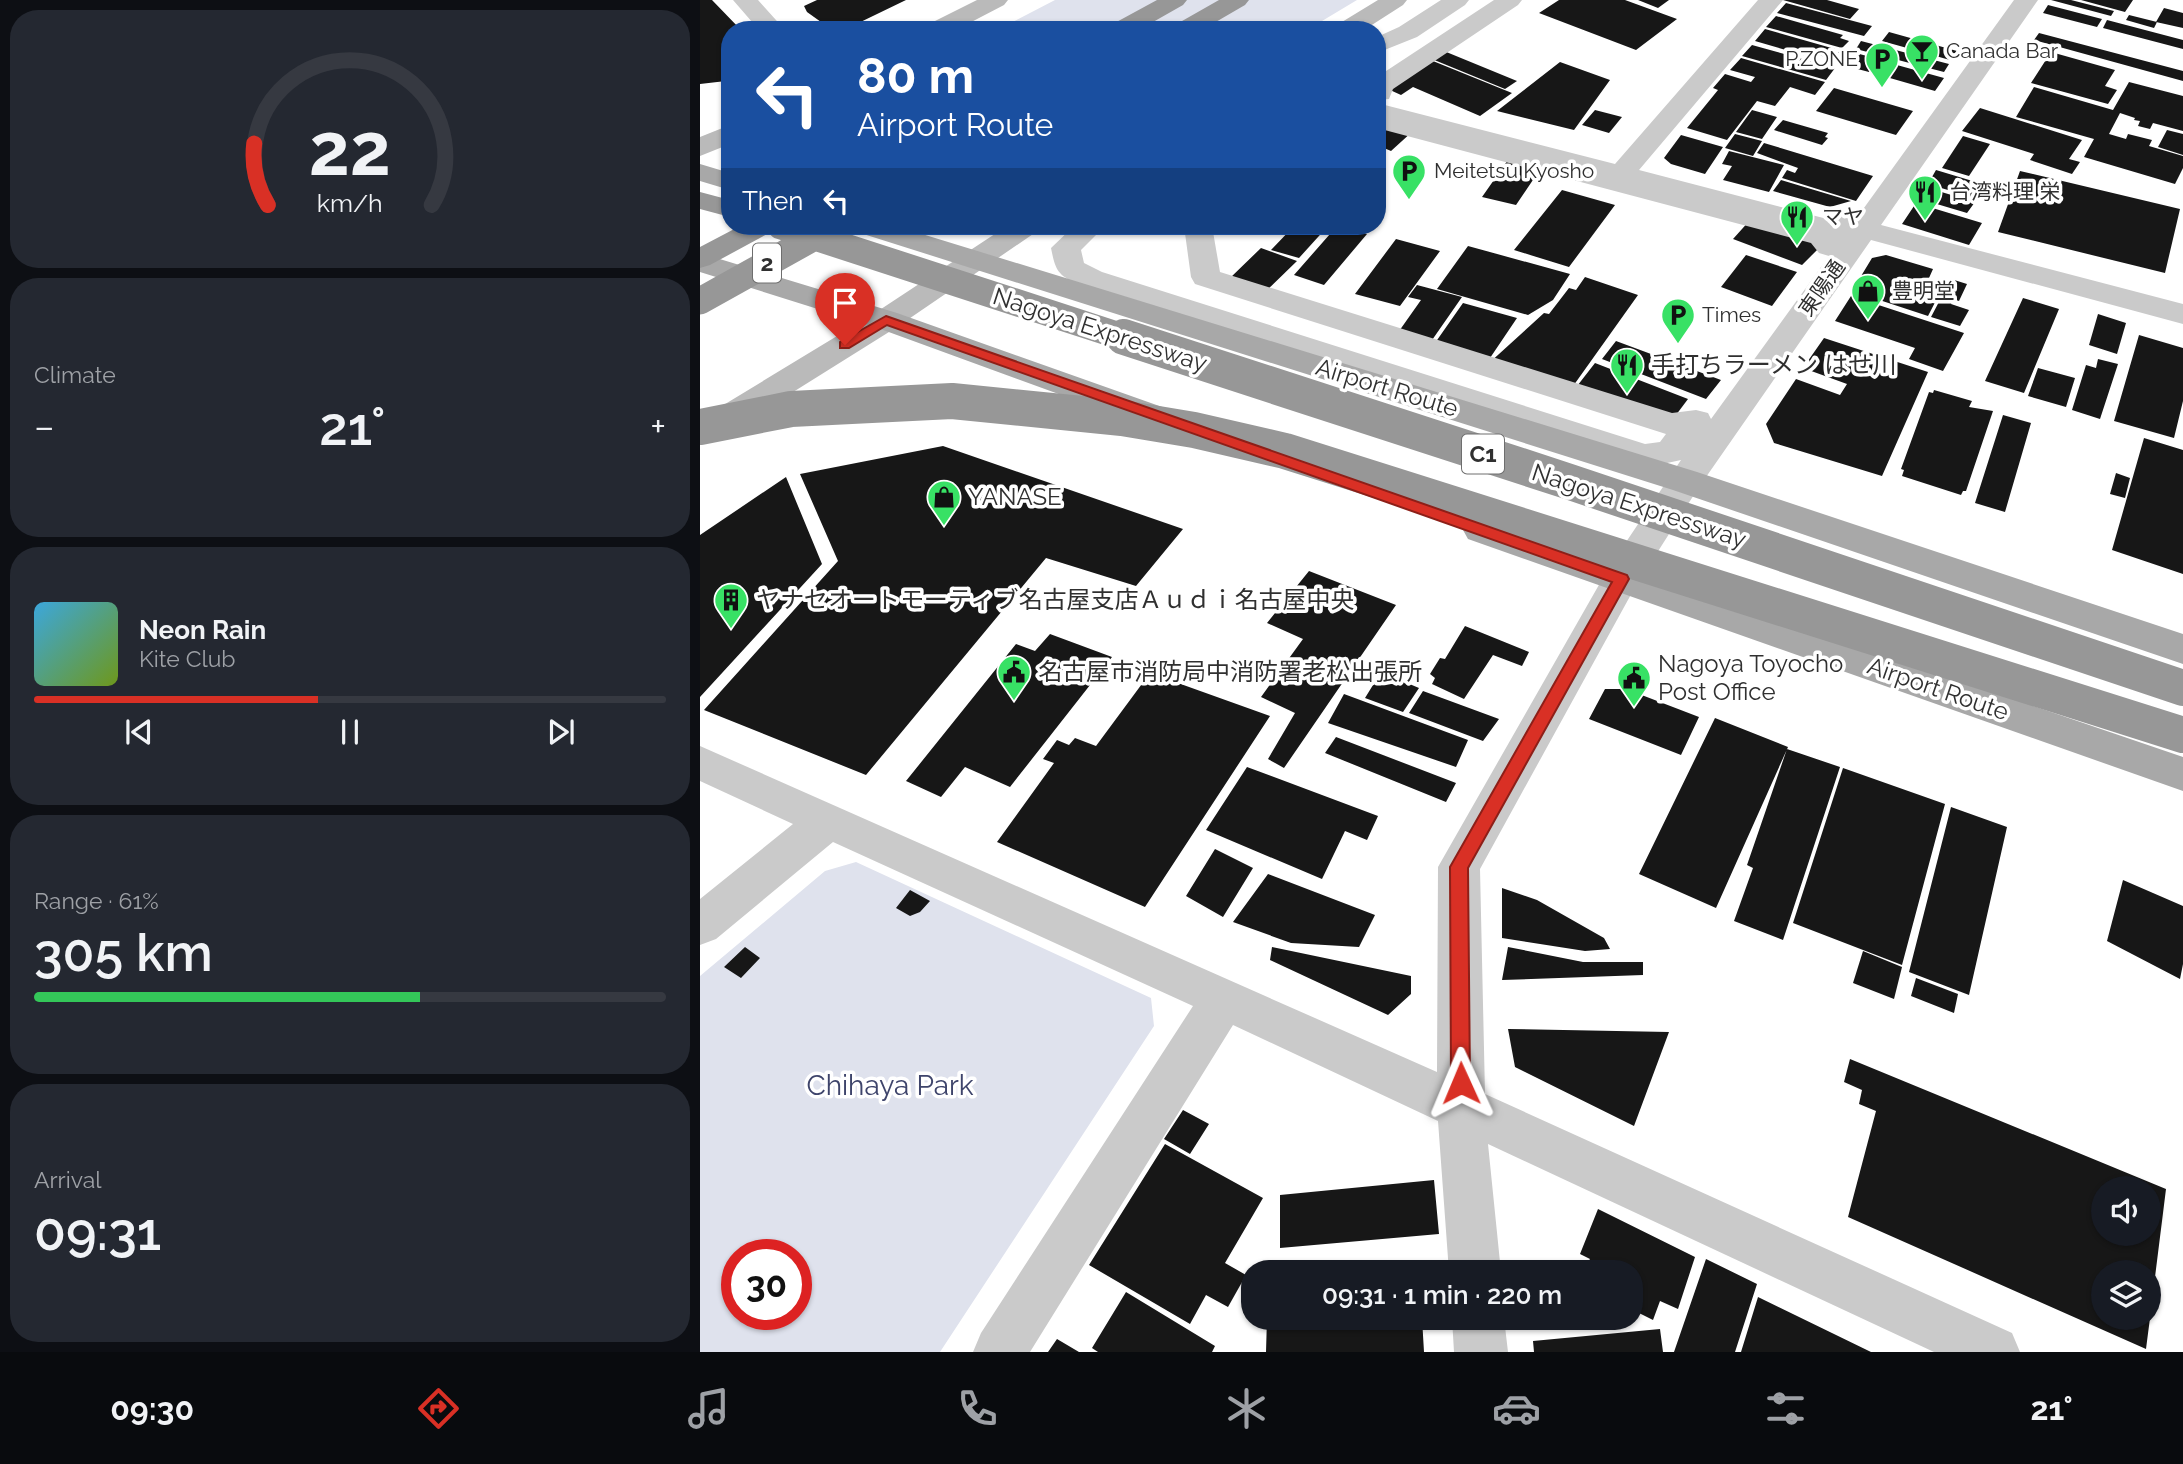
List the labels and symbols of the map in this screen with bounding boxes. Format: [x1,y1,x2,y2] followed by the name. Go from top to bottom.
[1903,32,1941,81] bar icon: Canada Bar
[1946,38,2059,63] place label: Canada Bar
[1863,40,1901,89] parking icon: P.ZONE
[1785,46,1858,71] place label: P.ZONE
[1390,152,1428,201] parking icon: Meitetsu Kyosho
[1434,158,1594,183] place label: Meitetsu Kyosho
[1906,173,1944,222] restaurant icon: 台湾料理 栄
[1950,179,2060,204] place label: 台湾料理 栄
[1778,198,1816,247] restaurant icon: マヤ
[1822,204,1864,229] place label: マヤ
[753,244,781,282] road number: 2
[1793,255,1850,321] street label: 東陽通
[1849,272,1887,321] shop icon: 豊明堂
[815,273,875,345] pin
[1892,278,1955,303] place label: 豊明堂
[989,281,1211,378] street label: Nagoya Expressway
[1659,296,1697,345] parking icon: Times
[1702,302,1761,327] place label: Times
[1608,346,1646,395] restaurant icon: 手打ちラーメン はせ川
[1651,350,1896,379] place label: 手打ちラーメン はせ川
[1312,352,1462,423] street label: Airport Route
[1462,435,1504,474] road number: C1
[1528,457,1750,554] street label: Nagoya Expressway
[925,478,963,527] shop icon: YANASE
[968,482,1062,511] place label: YANASE
[712,581,750,630] building icon: ヤナセオートモーティブ名古屋支店Ａｕｄｉ名古屋中央
[756,585,1355,614] place label: ヤナセオートモーティブ名古屋支店Ａｕｄｉ名古屋中央
[1658,649,1843,706] place label: Nagoya Toyocho Post Office
[1864,651,2013,726] street label: Airport Route
[995,653,1033,702] public building icon: 名古屋市消防局中消防署老松出張所
[1038,657,1422,686] place label: 名古屋市消防局中消防署老松出張所
[1615,659,1653,708] public building icon: Nagoya Toyocho Post Office
[1424,1046,1498,1120] position arrow
[806,1069,974,1102] park label: Chihaya Park
[721,1239,812,1330] speed limit sign: 30

